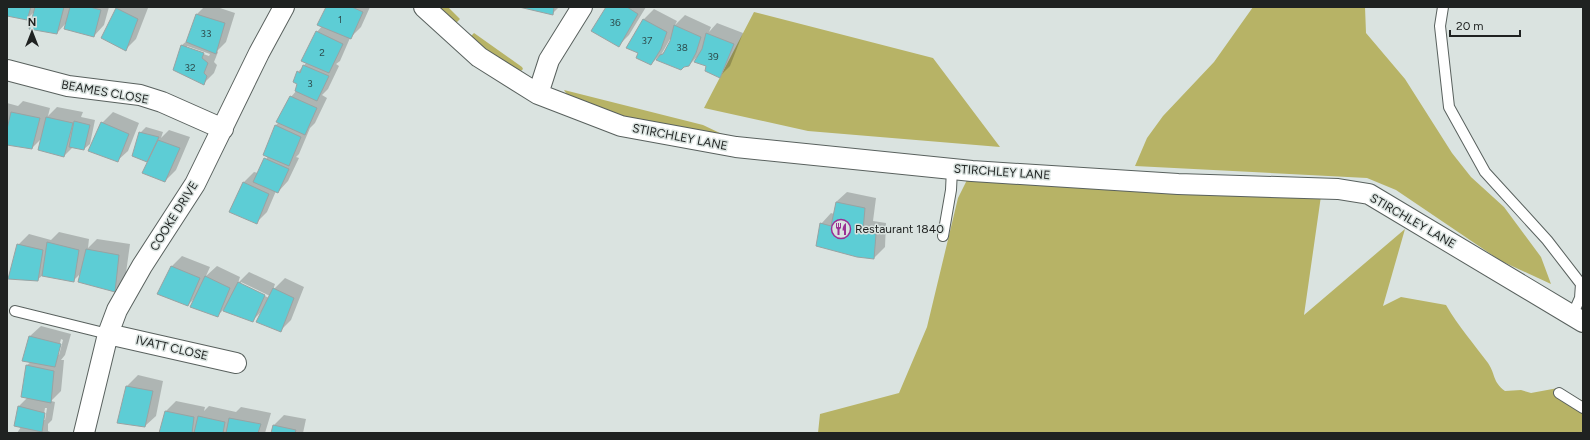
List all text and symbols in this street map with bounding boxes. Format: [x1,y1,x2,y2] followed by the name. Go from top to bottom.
[12,12,52,52] north arrow
[1450,12,1520,38] scale bar
[338,13,342,26] house number: 1
[28,16,36,29] text: N
[609,16,621,29] house number: 36
[1456,19,1484,33] text: 20 m
[201,27,211,40] house number: 33
[642,34,653,47] house number: 37
[676,41,688,54] house number: 38
[319,46,325,59] house number: 2
[707,50,719,63] house number: 39
[184,61,196,74] house number: 32
[60,77,150,107] street label: BEAMES CLOSE
[307,77,313,90] house number: 3
[631,121,729,153] street label: STIRCHLEY LANE
[953,162,1051,182] street label: STIRCHLEY LANE
[147,179,201,253] street label: COOKE DRIVE
[1368,191,1458,251] street label: STIRCHLEY LANE
[830,218,852,240] restaurant icon: Restaurant 1840
[855,222,944,236] place label: Restaurant 1840
[135,333,209,363] street label: IVATT CLOSE

